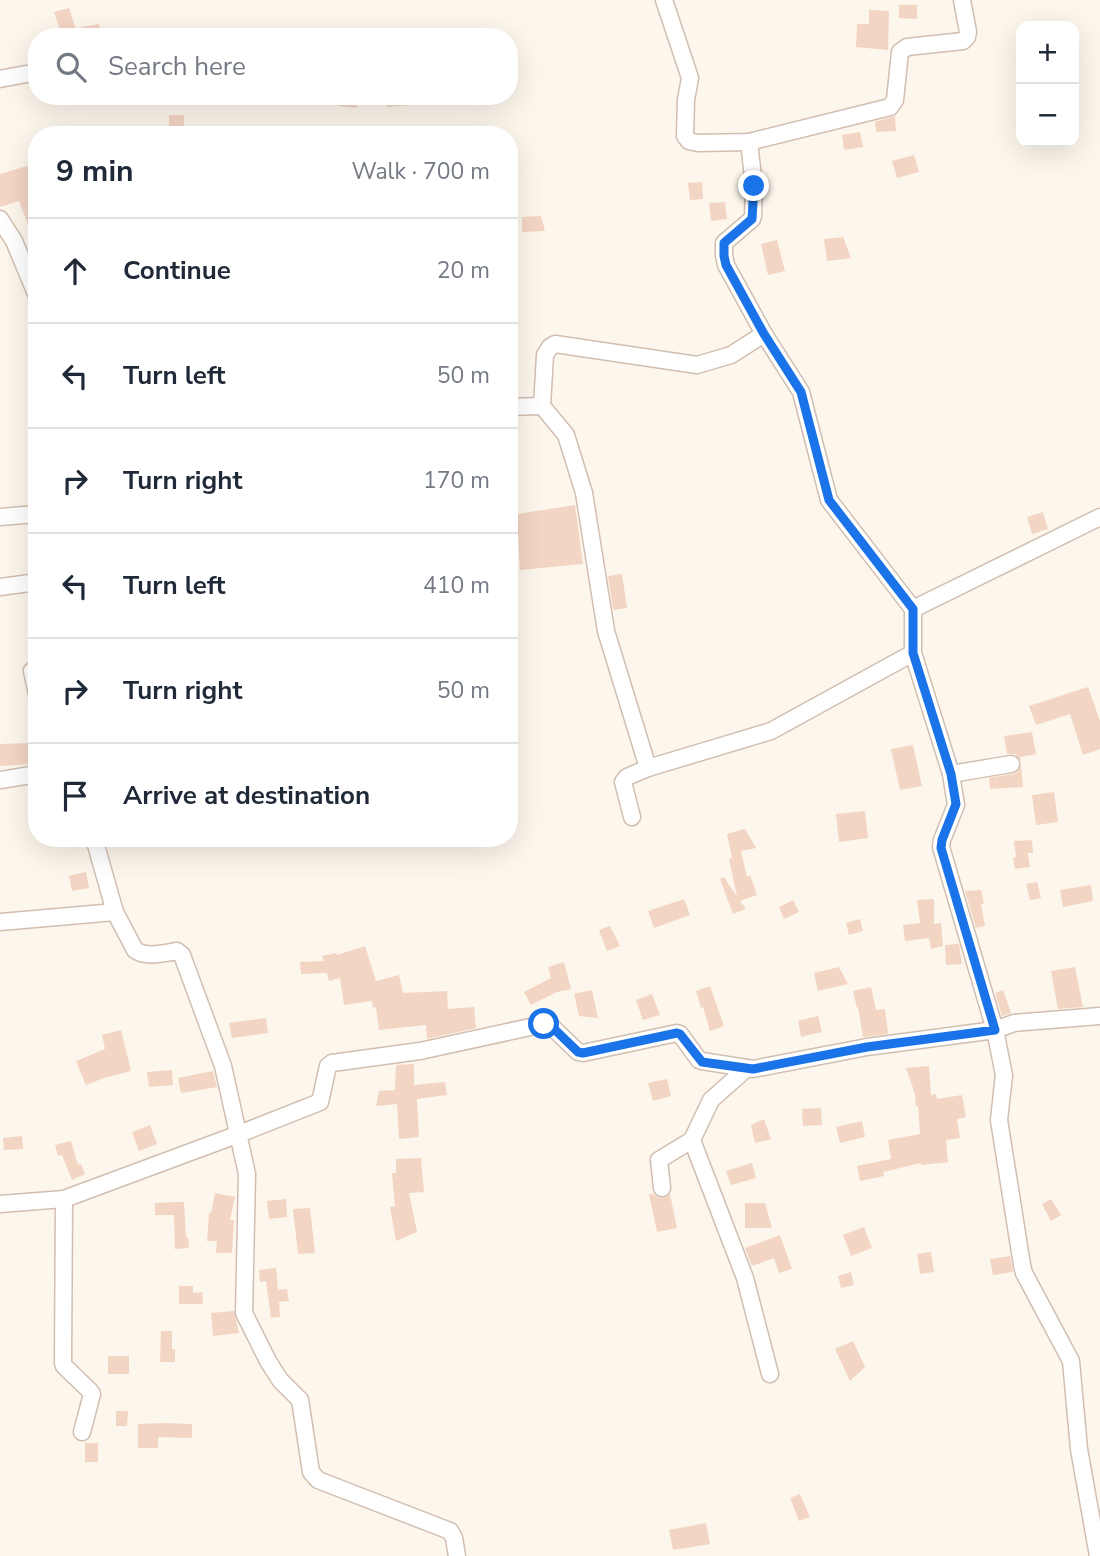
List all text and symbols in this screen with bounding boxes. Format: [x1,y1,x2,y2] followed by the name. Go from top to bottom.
[1016,21,1079,147] map controls
[1016,21,1079,84] button: +
[28,28,518,105] search box
[52,48,90,86] icon: search
[108,49,246,84] text: Search here
[1016,84,1079,147] button: −
[56,151,134,192] text: 9 min
[351,156,490,187] text: Walk · 700 m
[738,170,769,201] route end
[56,252,94,290] icon: ahead
[123,253,231,288] text: Continue
[437,255,490,286] text: 20 m
[56,357,94,395] icon: left
[123,358,226,393] text: Turn left
[437,360,490,391] text: 50 m
[56,462,94,500] icon: right
[123,463,242,498] text: Turn right
[423,465,490,496] text: 170 m
[56,567,94,605] icon: left
[123,568,226,603] text: Turn left
[423,570,490,601] text: 410 m
[56,672,94,710] icon: right
[123,673,242,708] text: Turn right
[437,675,490,706] text: 50 m
[56,777,94,815] icon: arrive
[123,778,370,813] text: Arrive at destination
[528,1008,559,1039] route start

